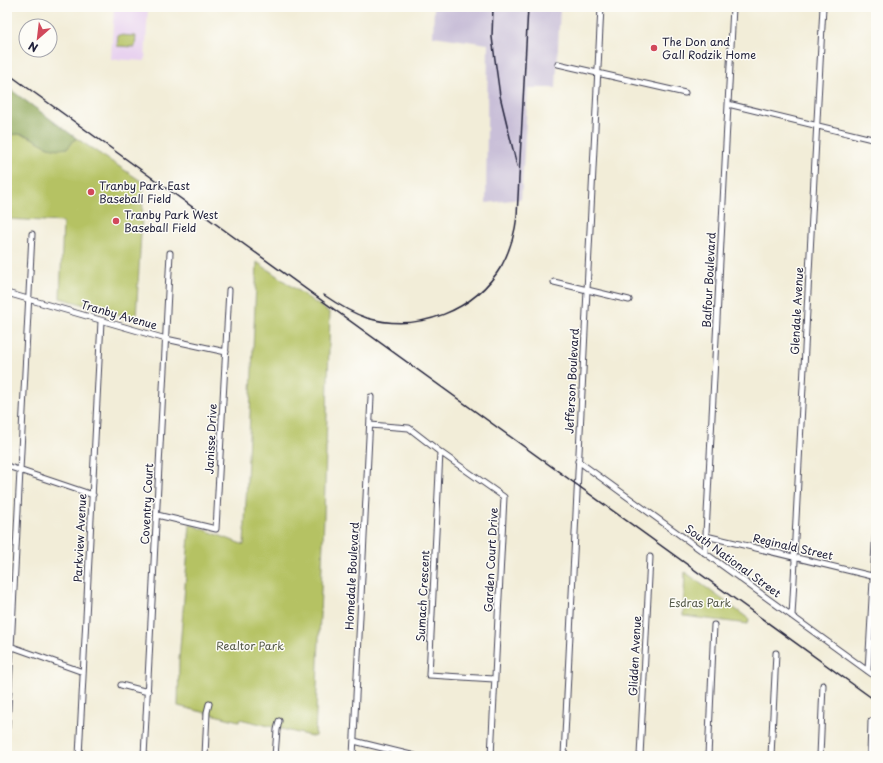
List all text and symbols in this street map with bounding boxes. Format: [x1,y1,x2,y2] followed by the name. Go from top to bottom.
[18,18,58,58] north arrow
[662,33,756,63] place label: The Don and Gall Rodzik Home
[25,38,41,57] text: N
[649,43,659,53] marker: The Don and Gall Rodzik Home
[99,177,190,207] place label: Tranby Park East Baseball Field
[86,187,96,197] marker: Tranby Park East Baseball Field
[124,206,219,236] place label: Tranby Park West Baseball Field
[111,216,121,226] marker: Tranby Park West Baseball Field
[698,232,720,328] street label: Balfour Boulevard
[786,267,807,355] street label: Glendale Avenue
[79,295,159,334] street label: Tranby Avenue
[560,327,583,434] street label: Jefferson Boulevard
[200,403,221,475] street label: Janisse Drive
[136,462,157,545] street label: Coventry Court
[69,493,90,583] street label: Parkview Avenue
[479,507,502,613] street label: Garden Court Drive
[682,520,785,602] street label: South National Street
[340,521,363,630] street label: Homedale Boulevard
[751,529,835,564] street label: Reginald Street
[412,549,433,642] street label: Sumach Crescent
[669,594,732,611] park label: Esdras Park
[624,615,645,697] street label: Glidden Avenue
[216,637,284,654] park label: Realtor Park

